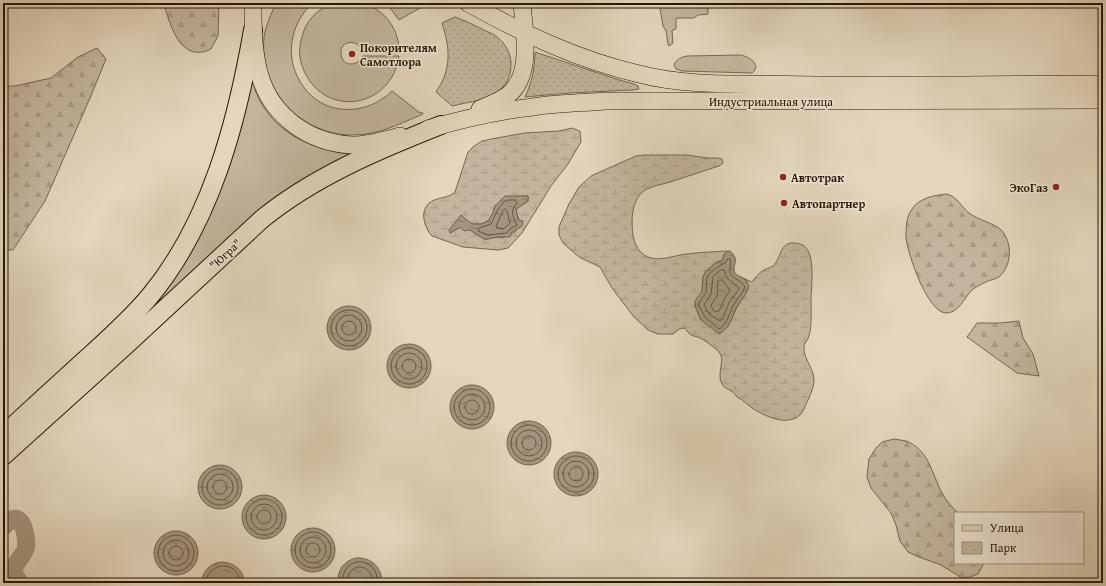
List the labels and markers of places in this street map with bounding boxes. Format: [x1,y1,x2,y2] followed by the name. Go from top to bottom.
[360,39,437,70] place label: Покорителям Самотлора
[347,49,357,59] marker: Покорителям Самотлора
[791,169,844,186] place label: Автотрак
[778,172,788,182] marker: Автотрак
[1009,179,1048,196] place label: ЭкоГаз
[1051,182,1061,192] marker: ЭкоГаз
[792,195,866,212] place label: Автопартнер
[779,198,789,208] marker: Автопартнер

